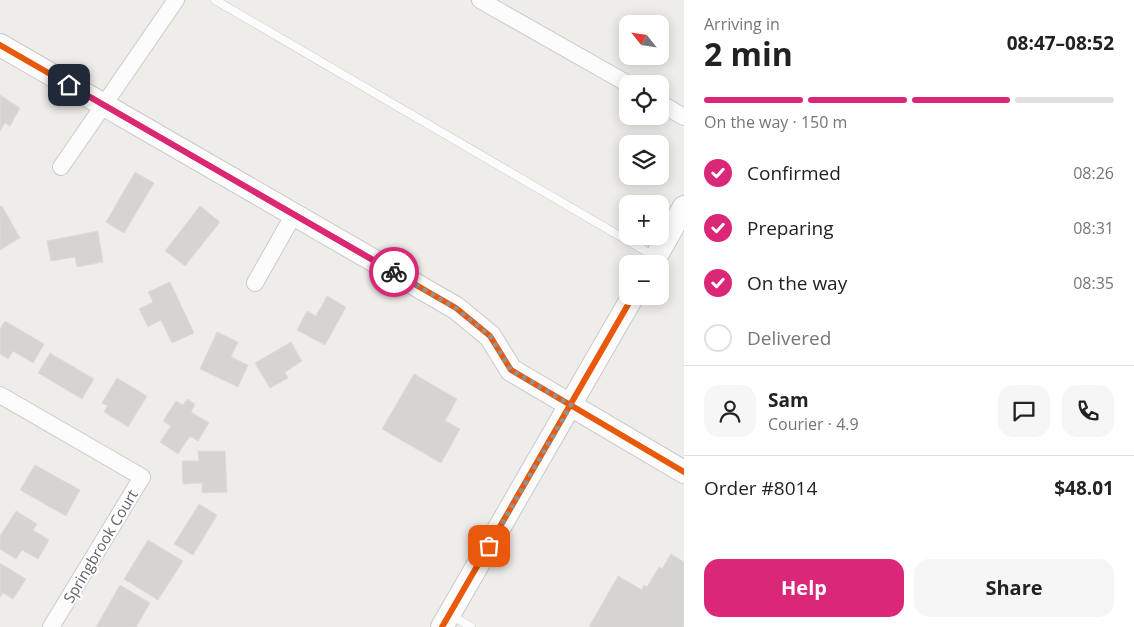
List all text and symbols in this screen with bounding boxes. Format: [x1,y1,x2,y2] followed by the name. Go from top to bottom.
[704,13,780,35] text: Arriving in
[619,15,669,65] north arrow
[619,15,669,305] map controls
[1007,30,1114,56] text: 08:47–08:52
[704,32,793,75] text: 2 min
[48,64,90,106] pin
[55,71,83,99] icon: home
[619,75,669,125] button: locate
[704,111,847,133] text: On the way · 150 m
[619,135,669,185] button: layers
[704,159,732,187] icon: check
[747,160,841,186] text: Confirmed
[1073,162,1114,184] text: 08:26
[619,195,669,245] button: +
[704,214,732,242] icon: check
[747,215,834,241] text: Preparing
[1073,217,1114,239] text: 08:31
[369,247,419,297] courier
[619,255,669,305] button: −
[380,258,408,286] icon: bike
[704,269,732,297] icon: check
[747,270,847,296] text: On the way
[1073,272,1114,294] text: 08:35
[747,325,831,351] text: Delivered
[704,385,756,437] button: person
[998,385,1050,437] button: chat
[1062,385,1114,437] button: phone
[768,387,809,413] text: Sam
[768,413,859,435] text: Courier · 4.9
[704,475,817,501] text: Order #8014
[1054,475,1114,501] text: $48.01
[58,486,142,606] street label: Springbrook Court
[468,525,510,567] pin
[475,532,503,560] icon: bag
[704,559,904,617] button: Help
[914,559,1114,617] button: Share

